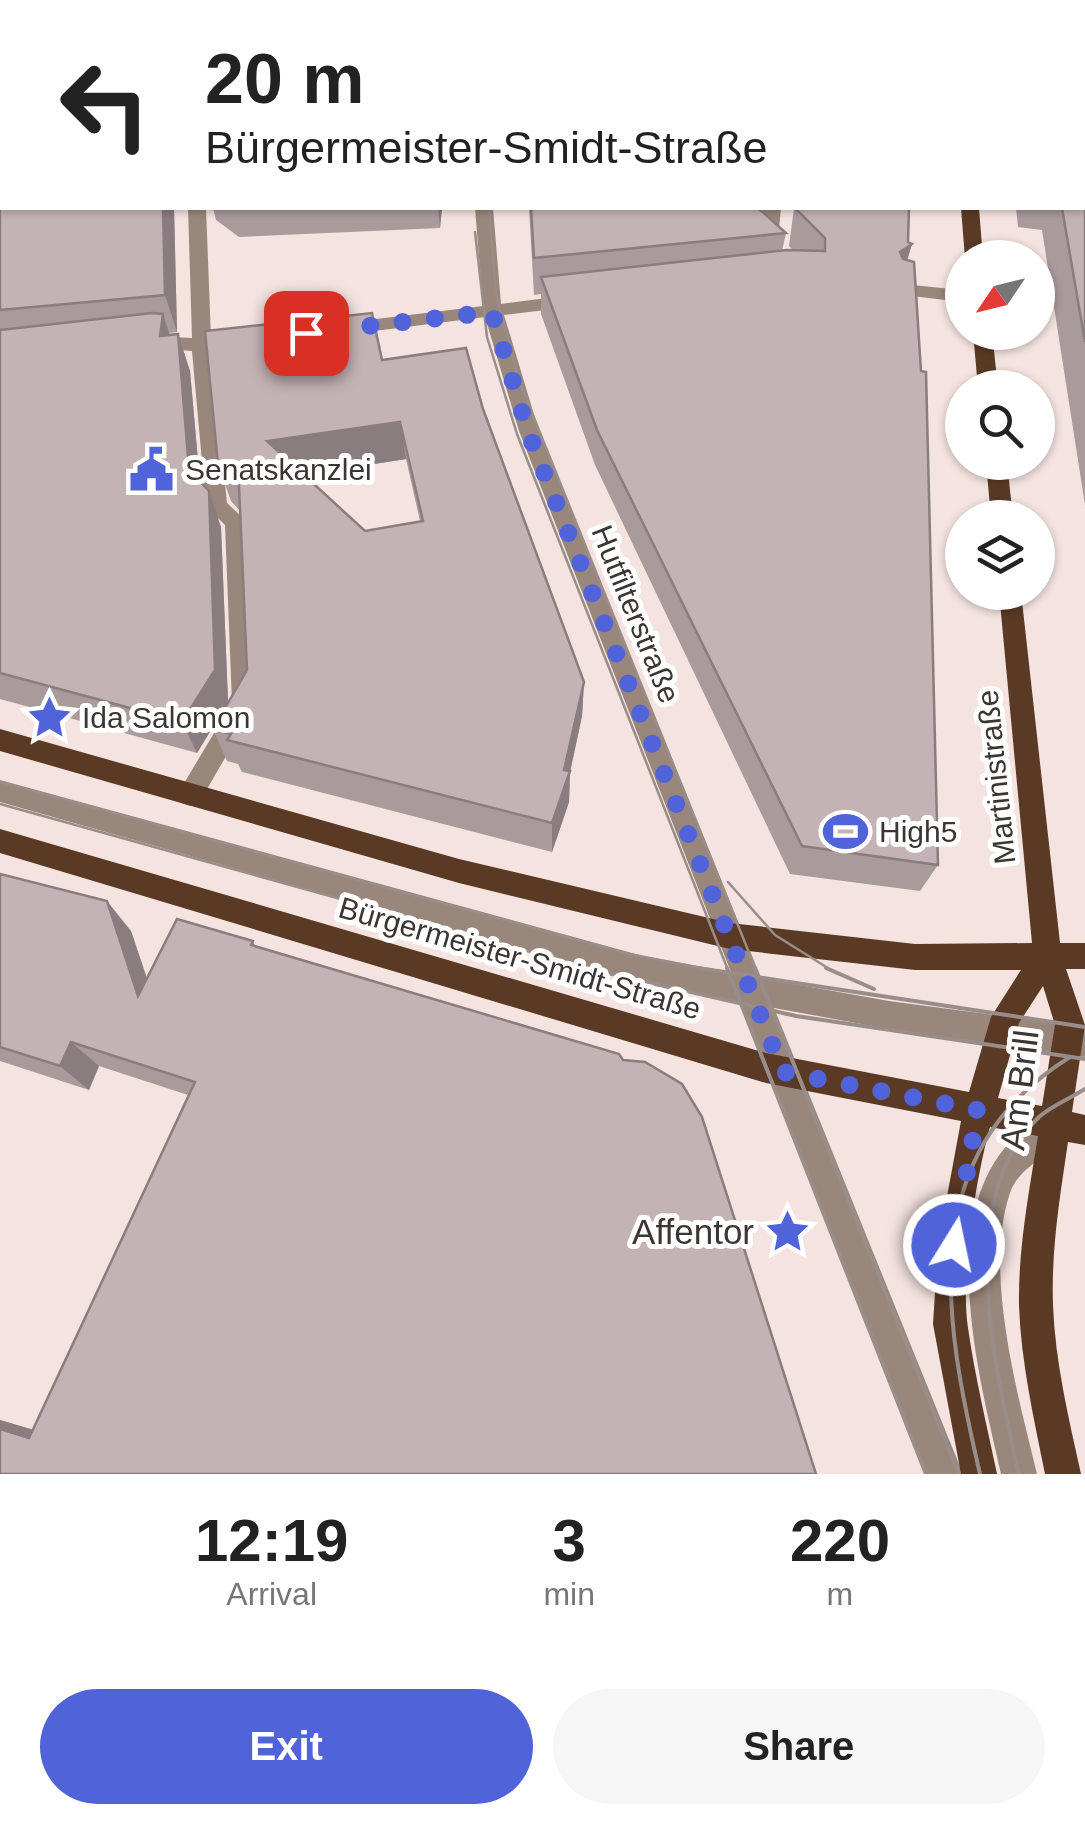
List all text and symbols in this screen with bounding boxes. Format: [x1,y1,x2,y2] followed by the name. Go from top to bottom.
[40,40,170,170] icon: left
[205,40,365,118] text: 20 m
[205,122,768,173] text: Bürgermeister-Smidt-Straße
[945,240,1055,350] north arrow
[945,240,1055,610] map controls
[264,291,349,376] pin
[279,306,334,361] icon: arrive
[945,370,1055,480] button: search
[128,445,176,493] public building icon: Senatskanzlei
[185,453,372,486] place label: Senatskanzlei
[945,500,1055,610] button: layers
[585,520,687,708] street label: Hutfilterstraße
[970,688,1022,866] street label: Martinistraße
[25,693,73,741] place icon: Ida Salomon
[82,701,250,734] place label: Ida Salomon
[822,807,870,855] sports icon: High5
[879,815,957,848] place label: High5
[335,890,705,1026] street label: Bürgermeister-Smidt-Straße
[992,1028,1046,1152] street label: Am Brill
[902,1193,1006,1297] position arrow
[763,1207,811,1255] place icon: Affentor
[632,1212,754,1251] place label: Affentor
[195,1507,348,1574] text: 12:19
[552,1507,586,1574] text: 3
[790,1507,890,1574] text: 220
[226,1576,317,1612] text: Arrival
[543,1576,595,1612] text: min
[827,1576,853,1612] text: m
[40,1689,533,1804] button: Exit
[553,1689,1045,1804] button: Share

